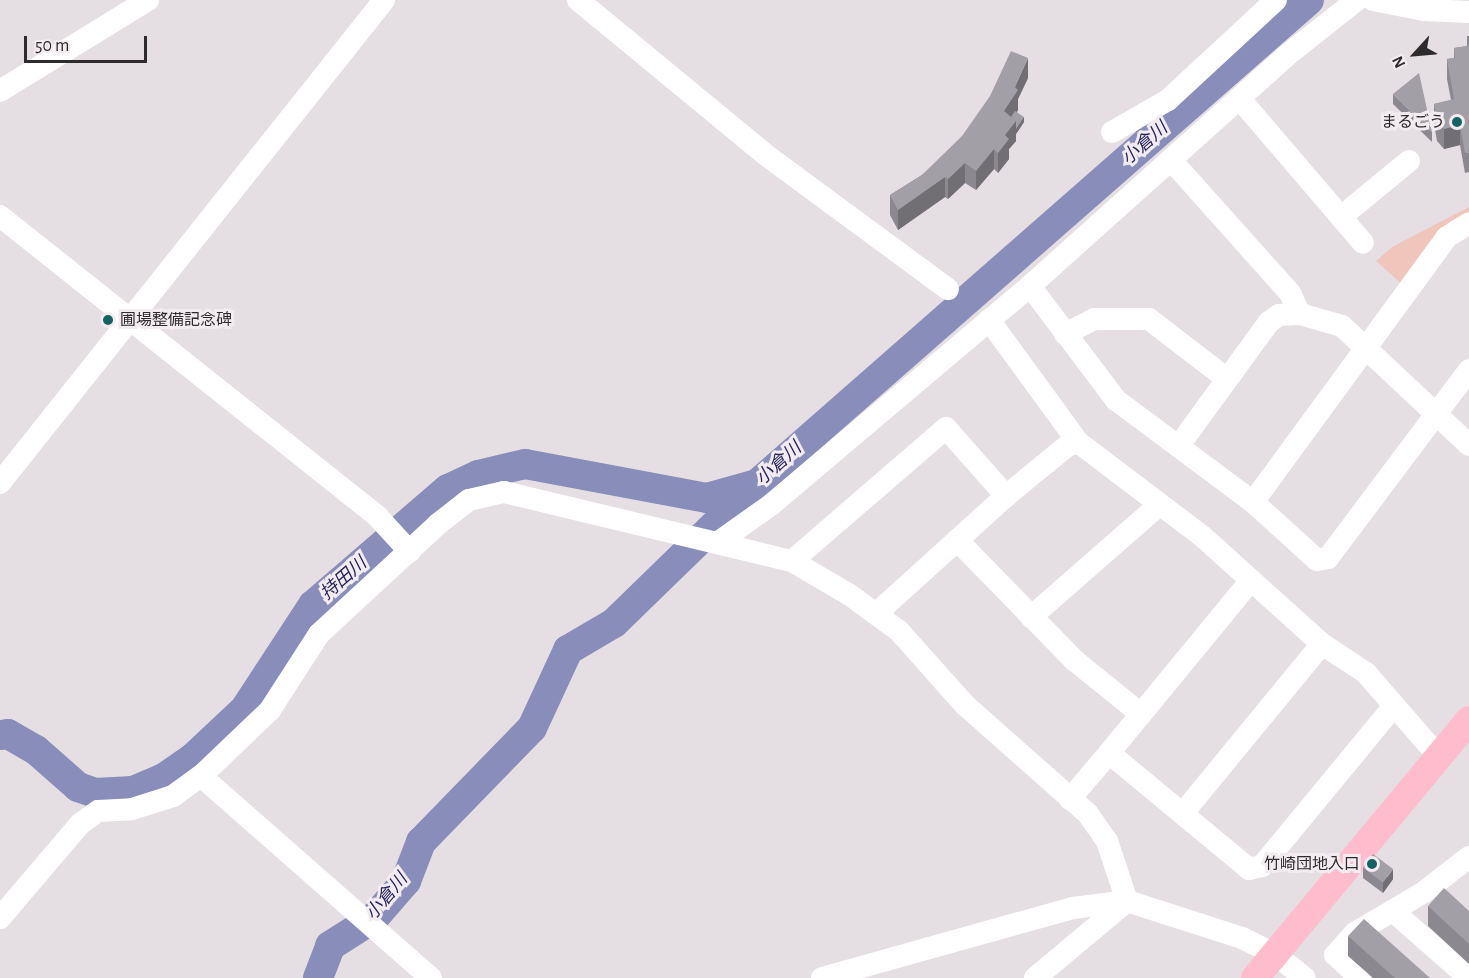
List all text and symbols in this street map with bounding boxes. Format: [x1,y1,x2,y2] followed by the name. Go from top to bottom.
[27,24,150,62] scale bar
[1385,24,1445,84] north arrow
[35,37,69,55] text: 50 m
[1389,53,1408,70] text: N
[1381,112,1445,132] place label: まるごう
[1450,115,1464,129] marker: まるごう
[1118,118,1172,170] water label: 小倉川
[120,310,232,330] place label: 圃場整備記念碑
[101,313,115,327] marker: 圃場整備記念碑
[752,438,806,490] water label: 小倉川
[317,553,371,605] water label: 持田川
[1264,854,1360,874] place label: 竹崎団地入口
[1365,857,1379,871] marker: 竹崎団地入口
[361,869,413,925] water label: 小倉川

